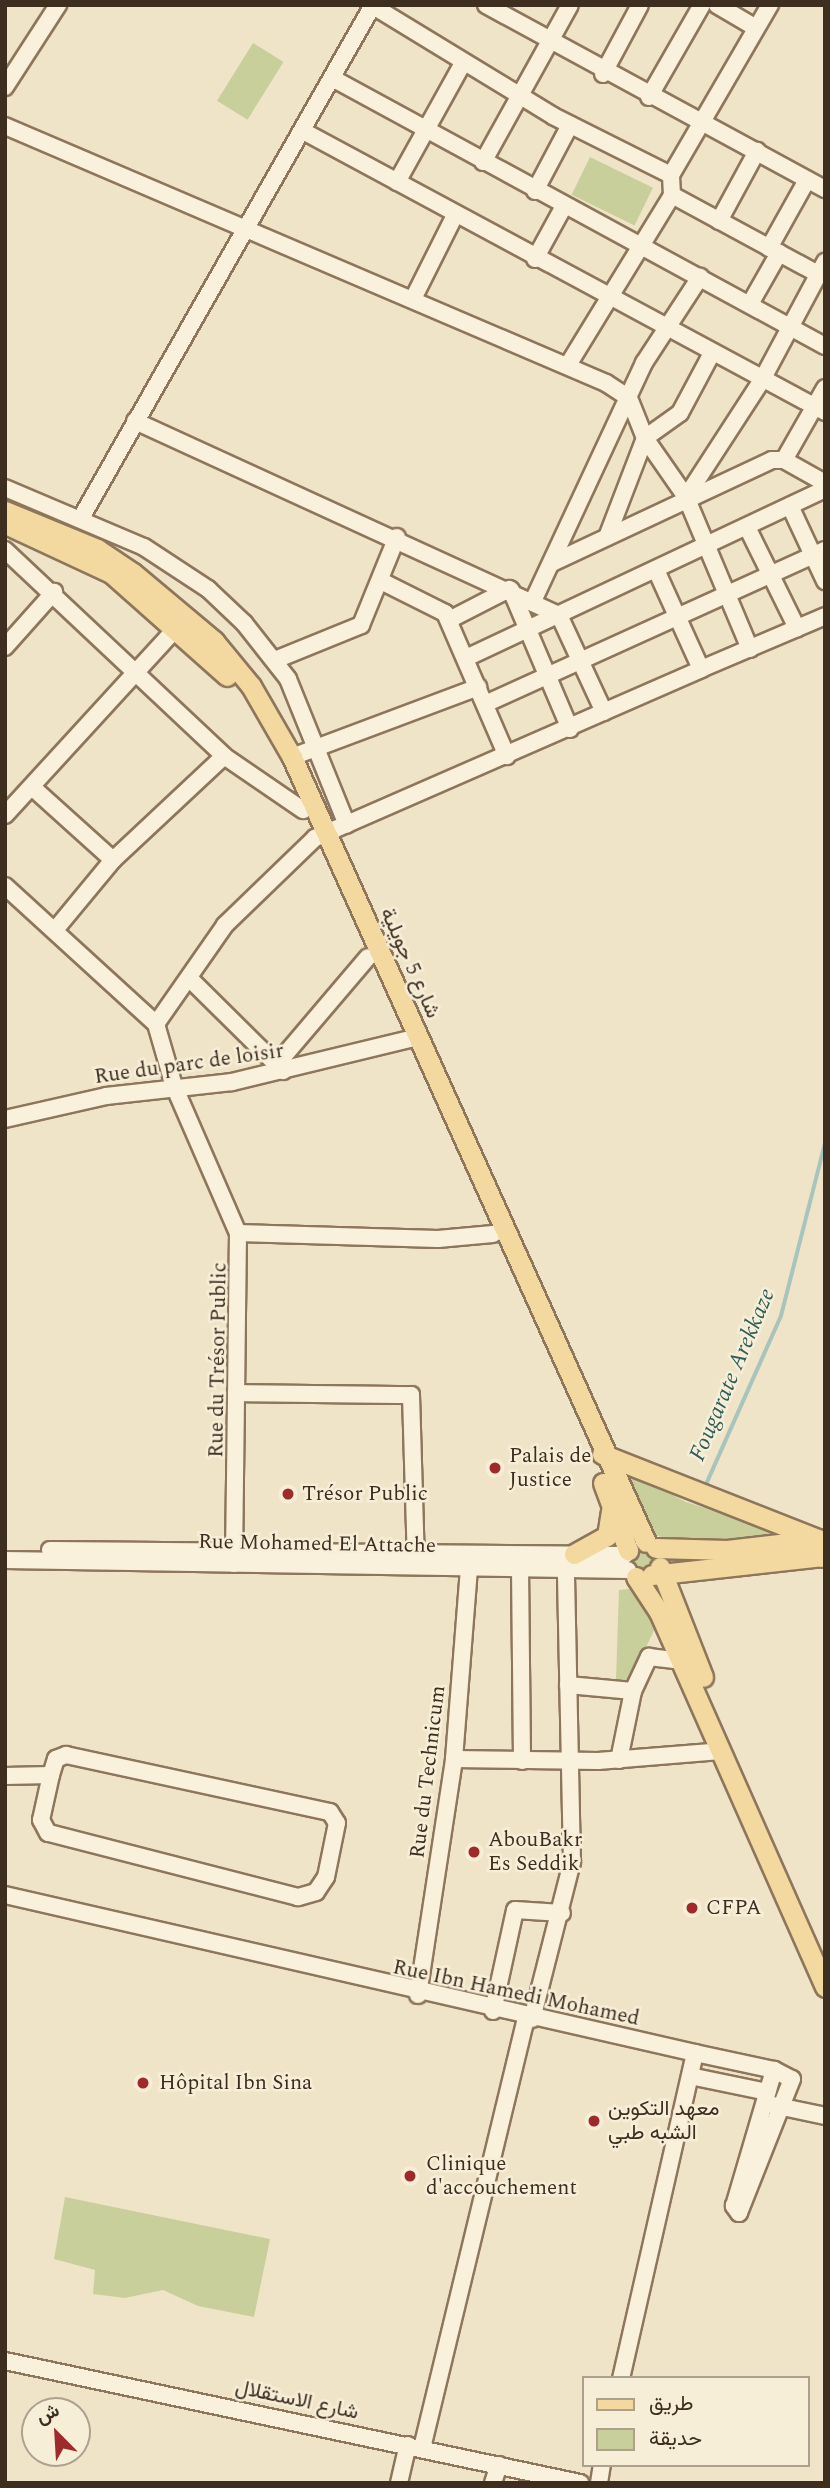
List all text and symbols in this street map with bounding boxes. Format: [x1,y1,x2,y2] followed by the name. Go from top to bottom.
[374,904,446,1022] street label: شارع 5 جويلية
[93,1038,285,1090] street label: Rue du parc de loisir
[204,1262,232,1458] street label: Rue du Trésor Public
[684,1284,782,1466] water label: Fougarate Arekkaze
[509,1443,591,1493] place label: Palais de Justice
[487,1460,503,1476] marker: Palais de Justice
[302,1481,428,1507] place label: Trésor Public
[280,1486,296,1502] marker: Trésor Public
[198,1529,436,1559] street label: Rue Mohamed El Attache
[405,1684,451,1860] street label: Rue du Technicum
[488,1827,582,1877] place label: AbouBakr Es Seddik
[466,1844,482,1860] marker: AbouBakr Es Seddik
[706,1895,762,1921] place label: CFPA
[684,1900,700,1916] marker: CFPA
[390,1955,642,2031] street label: Rue Ibn Hamedi Mohamed
[159,2070,312,2096] place label: Hôpital Ibn Sina
[133,2073,153,2093] marker: Hôpital Ibn Sina
[608,2096,720,2146] place label: معهد التكوين الشبه طبي
[586,2113,602,2129] marker: معهد التكوين الشبه طبي
[426,2151,577,2201] place label: Clinique d'accouchement
[400,2166,420,2186] marker: Clinique d'accouchement
[233,2375,361,2425] street label: شارع الاستقلال
[582,2376,809,2467] legend
[649,2388,694,2420] text: طريق
[32,2396,64,2432] text: ش
[21,2397,91,2467] north arrow
[649,2423,702,2455] text: حديقة

